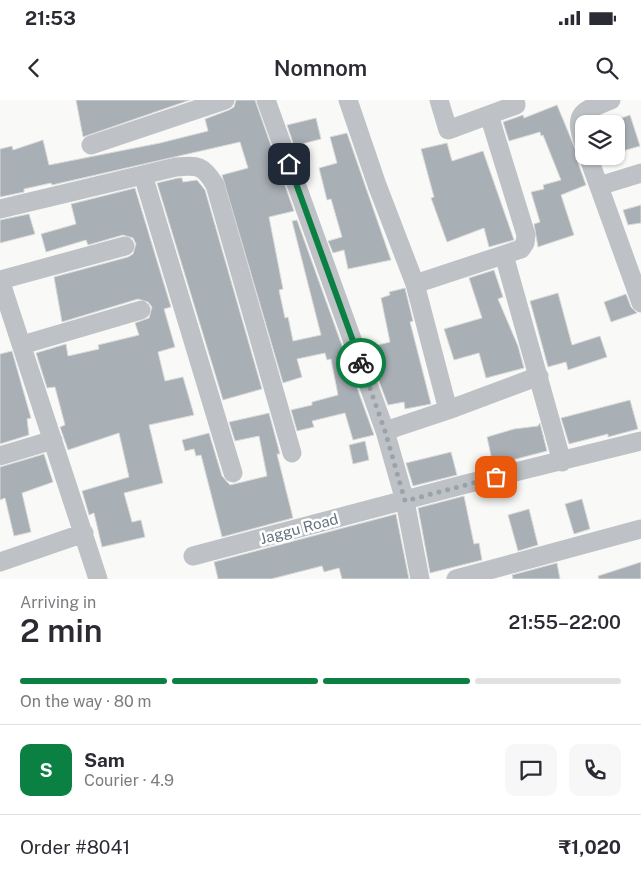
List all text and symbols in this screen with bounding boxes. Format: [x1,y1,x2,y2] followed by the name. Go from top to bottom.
[25,7,76,29] text: 21:53
[20,54,48,82] icon: back
[593,54,621,82] icon: search
[274,55,367,81] text: Nomnom
[575,115,625,165] map controls
[575,115,625,165] button: layers
[268,143,310,185] pin
[275,150,303,178] icon: home
[336,338,386,388] courier
[347,349,375,377] icon: bike
[475,456,517,498] pin
[482,463,510,491] icon: bag
[258,510,340,547] street label: Jaggu Road
[20,593,96,612] text: Arriving in
[509,611,621,633] text: 21:55–22:00
[20,612,103,649] text: 2 min
[20,692,151,711] text: On the way · 80 m
[505,744,557,796] button: chat
[569,744,621,796] button: phone
[84,749,125,771] text: Sam
[39,759,53,781] text: S
[84,771,174,790] text: Courier · 4.9
[20,836,130,858] text: Order #8041
[559,836,621,858] text: ₹1,020

